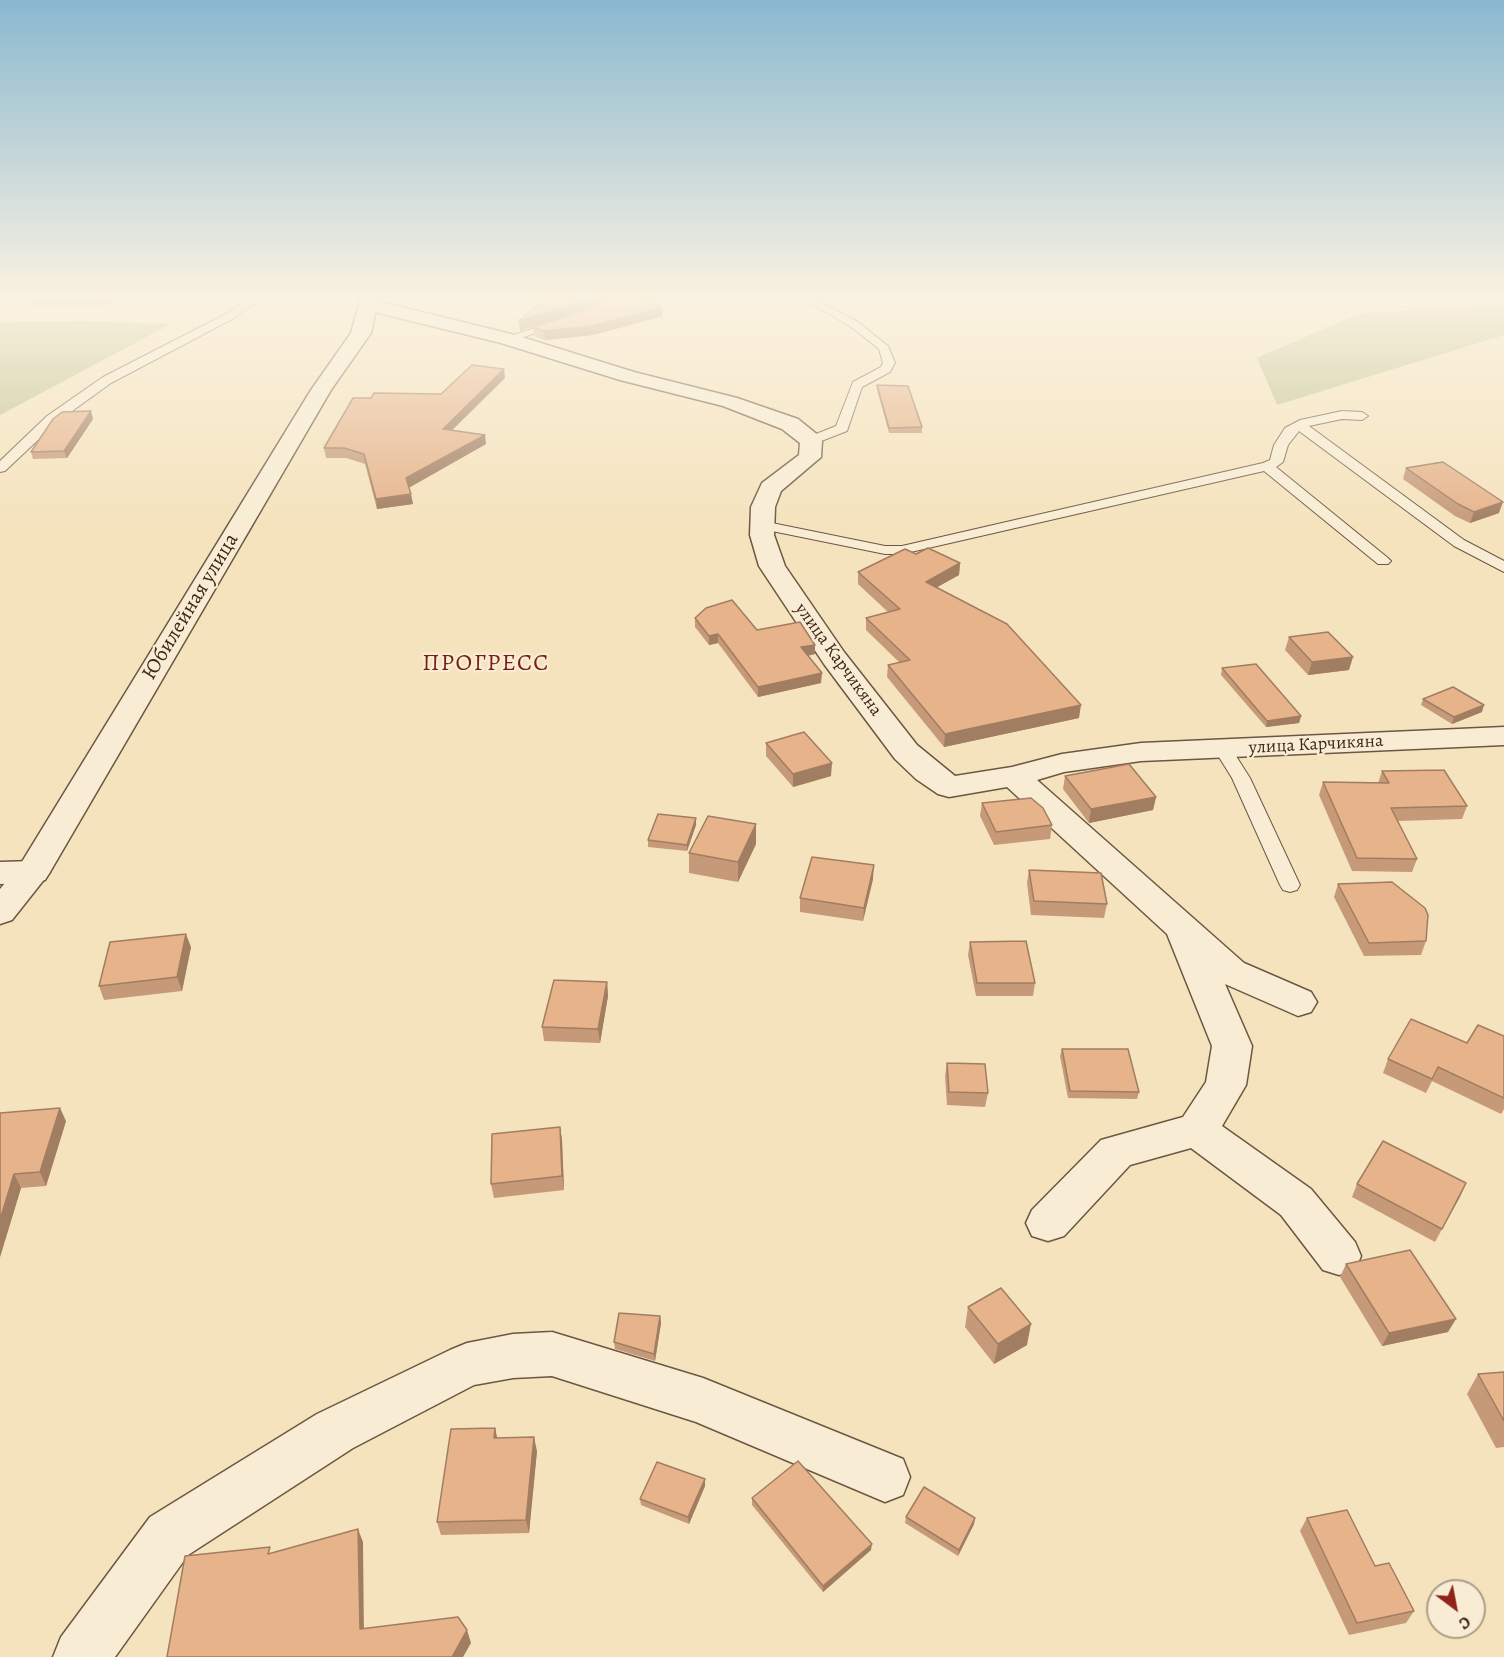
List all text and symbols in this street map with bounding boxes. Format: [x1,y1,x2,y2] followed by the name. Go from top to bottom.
[137,529,245,685] street label: Юбилейная улица
[790,599,886,721] street label: улица Карчикяна
[422,650,550,678] district label: ПРОГРЕСС
[1248,731,1384,759] street label: улица Карчикяна
[1426,1579,1486,1639] north arrow
[1454,1611,1474,1635] text: С

